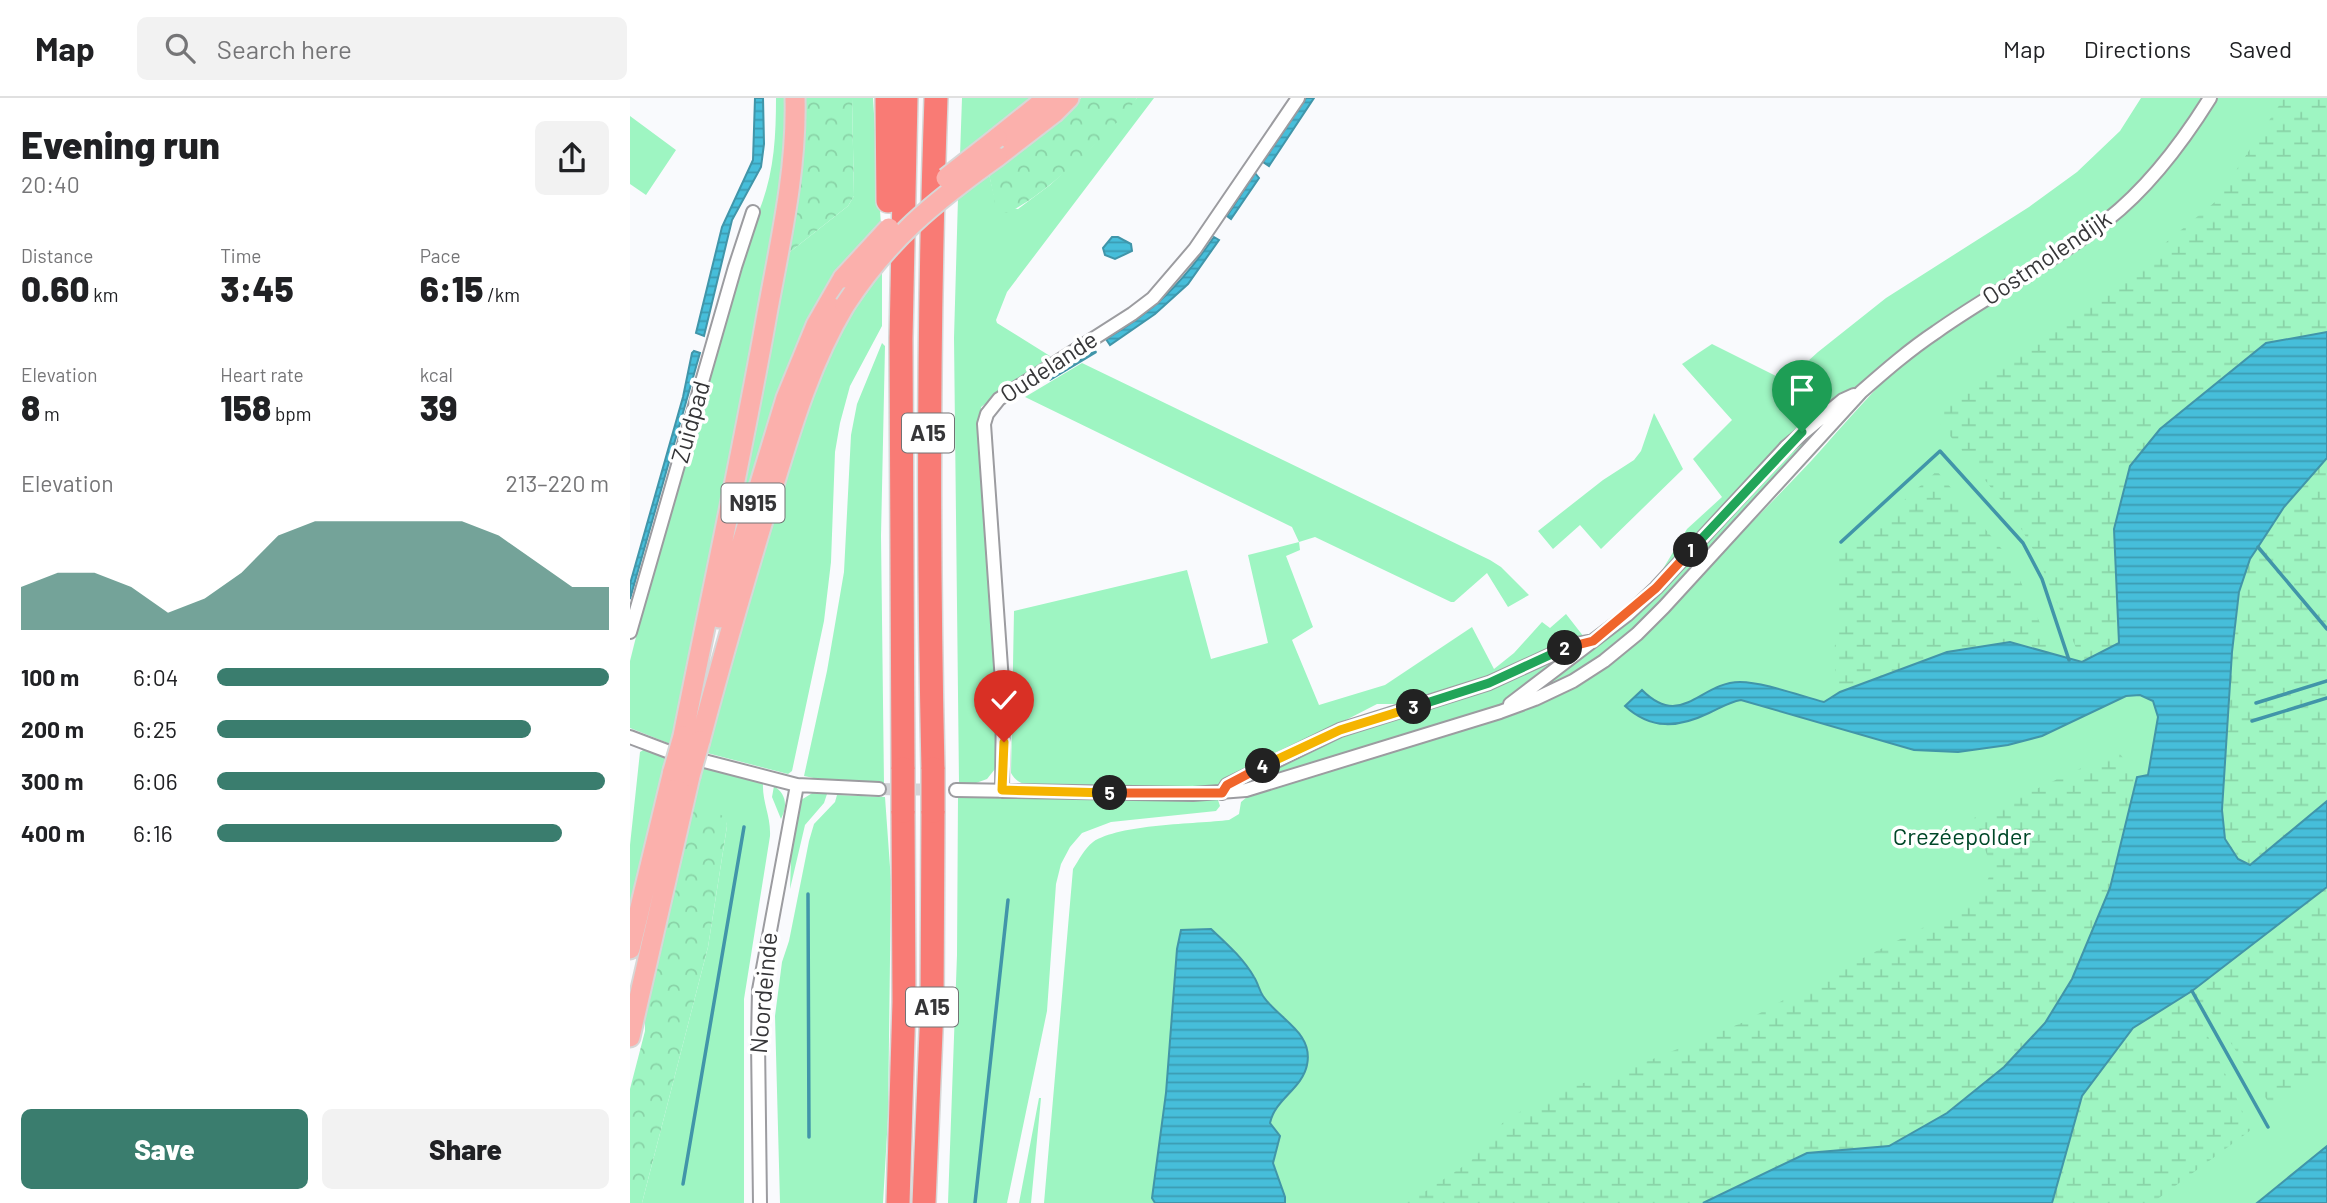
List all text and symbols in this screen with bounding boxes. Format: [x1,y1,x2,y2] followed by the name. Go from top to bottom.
[137,17,627,80] search box
[35,28,95,68] text: Map
[161,29,199,67] icon: search
[217,33,352,64] text: Search here
[2003,34,2046,63] text: Map
[2084,34,2191,63] text: Directions
[2229,34,2292,63] text: Saved
[21,121,220,167] text: Evening run
[535,121,609,195] button: share
[21,170,80,198] text: 20:40
[1976,203,2116,310] street label: Oostmolendijk
[21,244,93,267] text: Distance
[220,244,261,267] text: Time
[420,244,461,267] text: Pace
[21,267,89,309] text: 0.60
[220,267,294,309] text: 3:45
[420,267,483,309] text: 6:15
[89,283,118,306] text: km
[483,283,520,306] text: /km
[994,324,1102,408] street label: Oudelande
[1772,360,1832,432] pin
[21,363,98,386] text: Elevation
[220,363,304,386] text: Heart rate
[420,363,453,386] text: kcal
[1783,371,1821,409] icon: arrive
[664,377,715,466] street label: Zuidpad
[21,386,40,428] text: 8
[220,386,271,428] text: 158
[420,386,458,428] text: 39
[40,402,60,425] text: m
[271,402,312,425] text: bpm
[902,414,954,452] road number: A15
[21,469,114,497] text: Elevation
[505,469,609,497] text: 213–220 m
[722,484,784,522] road number: N915
[1674,532,1708,568] pin: 1
[1687,538,1694,561] text: 1
[1548,630,1583,666] pin: 2
[1559,636,1570,659] text: 2
[21,663,79,691] text: 100 m
[133,663,178,691] text: 6:04
[974,670,1034,742] pin
[985,681,1023,719] icon: check
[1396,690,1432,724] pin: 3
[1408,695,1419,718] text: 3
[21,715,84,743] text: 200 m
[133,715,177,743] text: 6:25
[1246,748,1280,784] pin: 4
[1257,754,1268,777] text: 4
[21,767,83,795] text: 300 m
[133,767,177,795] text: 6:06
[1092,776,1128,810] pin: 5
[1104,781,1115,804] text: 5
[21,819,85,847] text: 400 m
[133,819,173,847] text: 6:16
[1893,821,2032,850] park label: Crezéepolder
[743,931,782,1055] street label: Noordeinde
[906,988,958,1026] road number: A15
[21,1109,308,1189] button: Save
[322,1109,609,1189] button: Share

